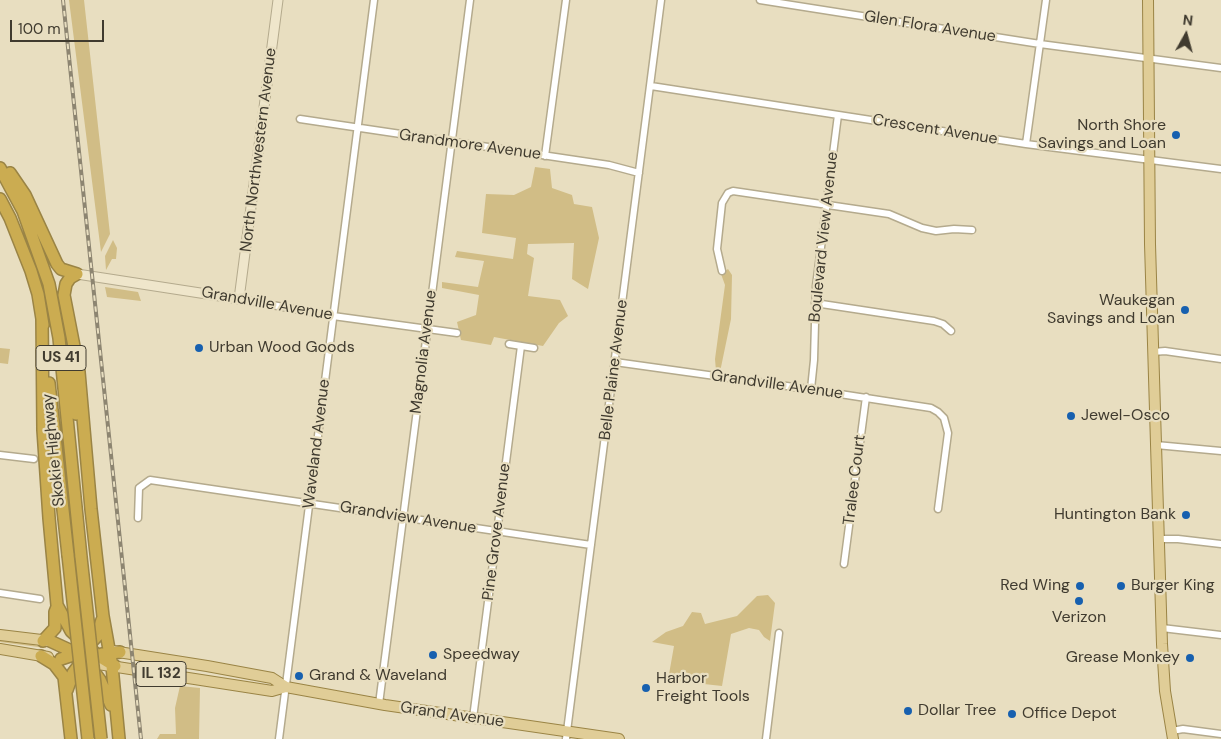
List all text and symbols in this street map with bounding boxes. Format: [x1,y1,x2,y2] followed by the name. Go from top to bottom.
[863,7,997,47] street label: Glen Flora Avenue
[12,10,106,42] scale bar
[1161,10,1211,60] north arrow
[1182,11,1194,30] text: N
[18,19,61,39] text: 100 m
[237,47,281,253] street label: North Northwestern Avenue
[871,111,999,149] street label: Crescent Avenue
[1038,116,1166,154] place label: North Shore Savings and Loan
[398,126,542,164] street label: Grandmore Avenue
[1170,129,1182,141] marker: North Shore Savings and Loan
[805,151,843,323] street label: Boulevard View Avenue
[200,283,334,325] street label: Grandville Avenue
[407,289,441,415] street label: Magnolia Avenue
[1047,291,1175,329] place label: Waukegan Savings and Loan
[596,299,632,441] street label: Belle Plaine Avenue
[1179,304,1191,316] marker: Waukegan Savings and Loan
[209,338,355,358] place label: Urban Wood Goods
[193,342,205,354] marker: Urban Wood Goods
[36,346,86,370] road number: US 41
[710,366,844,404] street label: Grandville Avenue
[300,378,334,510] street label: Waveland Avenue
[39,392,69,508] street label: Skokie Highway
[1081,406,1170,426] place label: Jewel-Osco
[1065,410,1077,422] marker: Jewel-Osco
[840,434,870,526] street label: Tralee Court
[479,462,515,602] street label: Pine Grove Avenue
[338,498,478,538] street label: Grandview Avenue
[1054,505,1176,525] place label: Huntington Bank
[1180,509,1192,521] marker: Huntington Bank
[1000,576,1070,596] place label: Red Wing
[1131,576,1215,596] place label: Burger King
[1074,580,1086,592] marker: Red Wing
[1115,580,1127,592] marker: Burger King
[1073,595,1085,607] marker: Verizon
[1052,608,1106,628] place label: Verizon
[443,645,520,665] place label: Speedway
[1066,648,1180,668] place label: Grease Monkey
[427,649,439,661] marker: Speedway
[1184,652,1196,664] marker: Grease Monkey
[136,662,186,686] road number: IL 132
[309,666,447,686] place label: Grand & Waveland
[656,669,750,707] place label: Harbor Freight Tools
[293,670,305,682] marker: Grand & Waveland
[640,682,652,694] marker: Harbor Freight Tools
[399,698,505,732] street label: Grand Avenue
[918,701,996,721] place label: Dollar Tree
[1022,704,1117,724] place label: Office Depot
[902,705,914,717] marker: Dollar Tree
[1006,708,1018,720] marker: Office Depot

